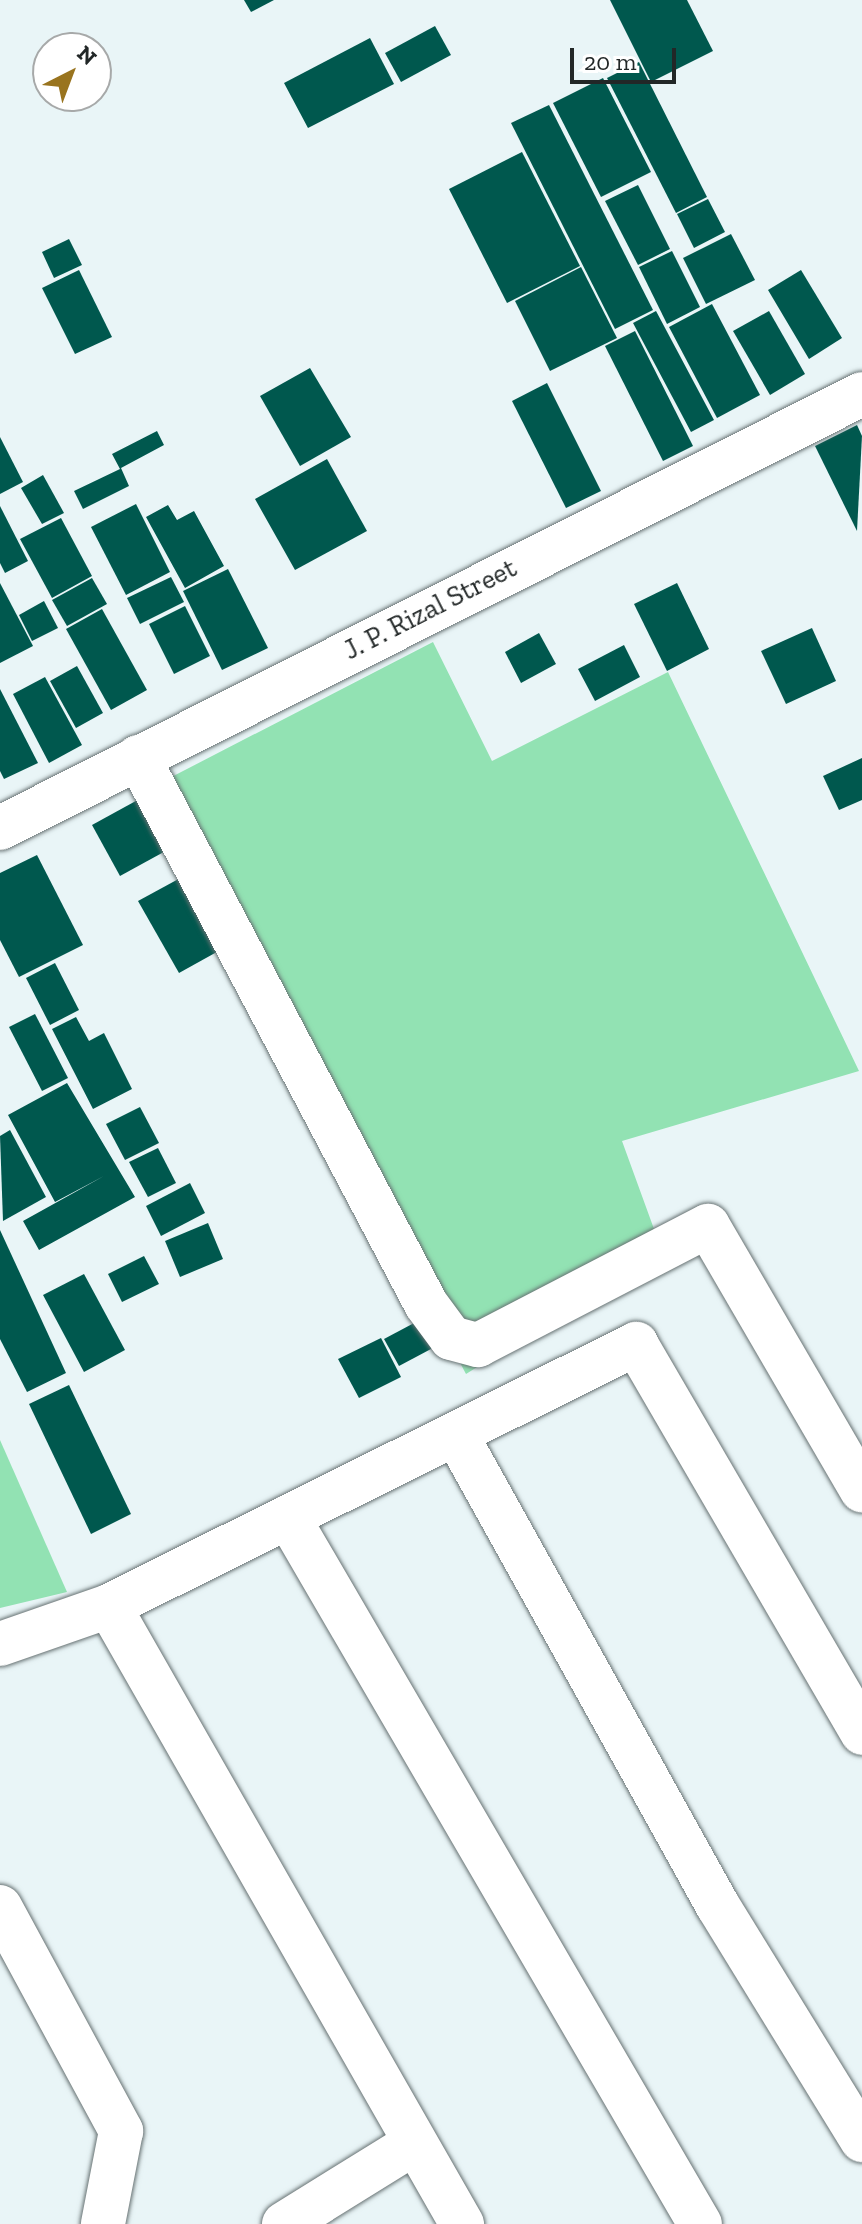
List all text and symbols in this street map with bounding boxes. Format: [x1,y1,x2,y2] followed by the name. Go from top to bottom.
[32,32,112,112] north arrow
[574,32,680,82] scale bar
[72,40,102,71] text: N
[584,47,636,76] text: 20 m
[338,551,522,667] street label: J. P. Rizal Street

